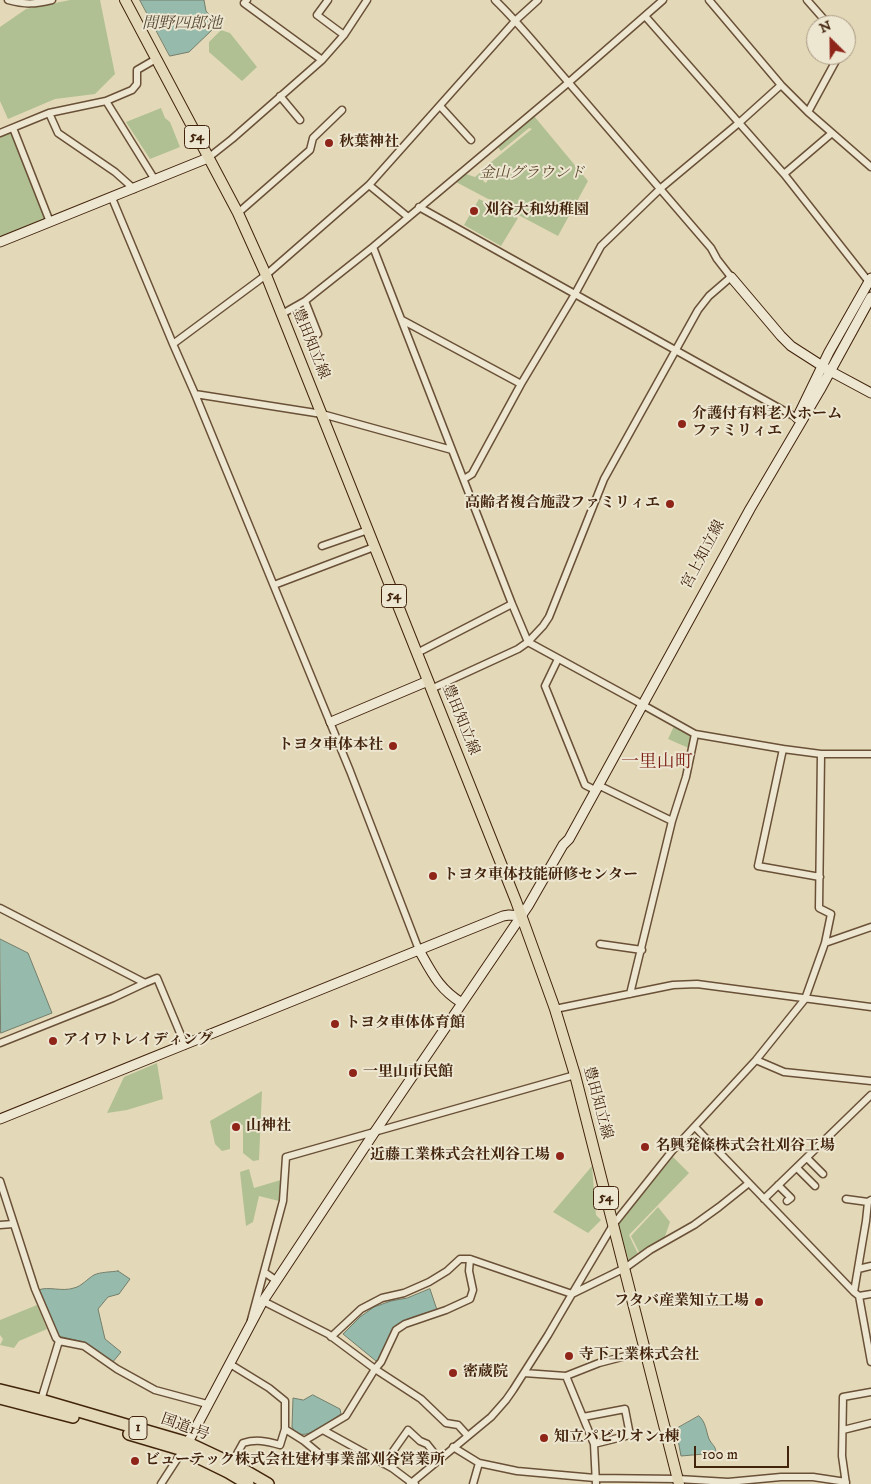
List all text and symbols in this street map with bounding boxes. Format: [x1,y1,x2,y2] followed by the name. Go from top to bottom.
[142,15,222,35] water label: 間野四郎池
[806,15,856,65] north arrow
[817,17,834,38] text: N
[184,125,210,148] road number: 54
[339,134,399,152] place label: 秋葉神社
[323,137,335,149] marker: 秋葉神社
[480,165,584,183] park label: 金山グラウンド
[484,202,589,220] place label: 刈谷大和幼稚園
[468,205,480,217] marker: 刈谷大和幼稚園
[288,306,332,382] street label: 豊田知立線
[692,406,842,441] place label: 介護付有料老人ホーム ファミリィエ
[676,418,688,430] marker: 介護付有料老人ホーム ファミリィエ
[465,495,660,513] place label: 高齢者複合施設ファミリィエ
[664,498,676,510] marker: 高齢者複合施設ファミリィエ
[678,518,730,592] street label: 宮上知立線
[382,584,406,608] road number: 54
[438,682,482,758] street label: 豊田知立線
[278,737,383,755] place label: トヨタ車体本社
[387,740,399,752] marker: トヨタ車体本社
[621,752,693,774] district label: 一里山町
[443,867,638,885] place label: トヨタ車体技能研修センター
[427,870,439,882] marker: トヨタ車体技能研修センター
[345,1015,465,1033] place label: トヨタ車体体育館
[329,1018,341,1030] marker: トヨタ車体体育館
[63,1032,213,1050] place label: アイワトレイディング
[47,1035,59,1047] marker: アイワトレイディング
[363,1064,453,1082] place label: 一里山市民館
[579,1064,615,1142] street label: 豊田知立線
[347,1067,359,1079] marker: 一里山市民館
[246,1118,291,1136] place label: 山神社
[230,1121,242,1133] marker: 山神社
[655,1138,835,1156] place label: 名興発條株式会社刈谷工場
[639,1141,651,1153] marker: 名興発條株式会社刈谷工場
[370,1147,550,1165] place label: 近藤工業株式会社刈谷工場
[554,1150,566,1162] marker: 近藤工業株式会社刈谷工場
[594,1186,618,1210] road number: 54
[614,1293,749,1311] place label: フタバ産業知立工場
[753,1296,765,1308] marker: フタバ産業知立工場
[579,1347,699,1365] place label: 寺下工業株式会社
[563,1350,575,1362] marker: 寺下工業株式会社
[463,1364,508,1382] place label: 密蔵院
[447,1367,459,1379] marker: 密蔵院
[158,1411,212,1445] street label: 国道1号
[129,1416,147,1440] road number: 1
[554,1429,680,1447] place label: 知立パビリオン1棟
[538,1432,550,1444] marker: 知立パビリオン1棟
[696,1436,791,1468] scale bar
[702,1445,738,1464] text: 100 m
[145,1452,445,1470] place label: ビューテック株式会社建材事業部刈谷営業所
[129,1455,141,1467] marker: ビューテック株式会社建材事業部刈谷営業所

